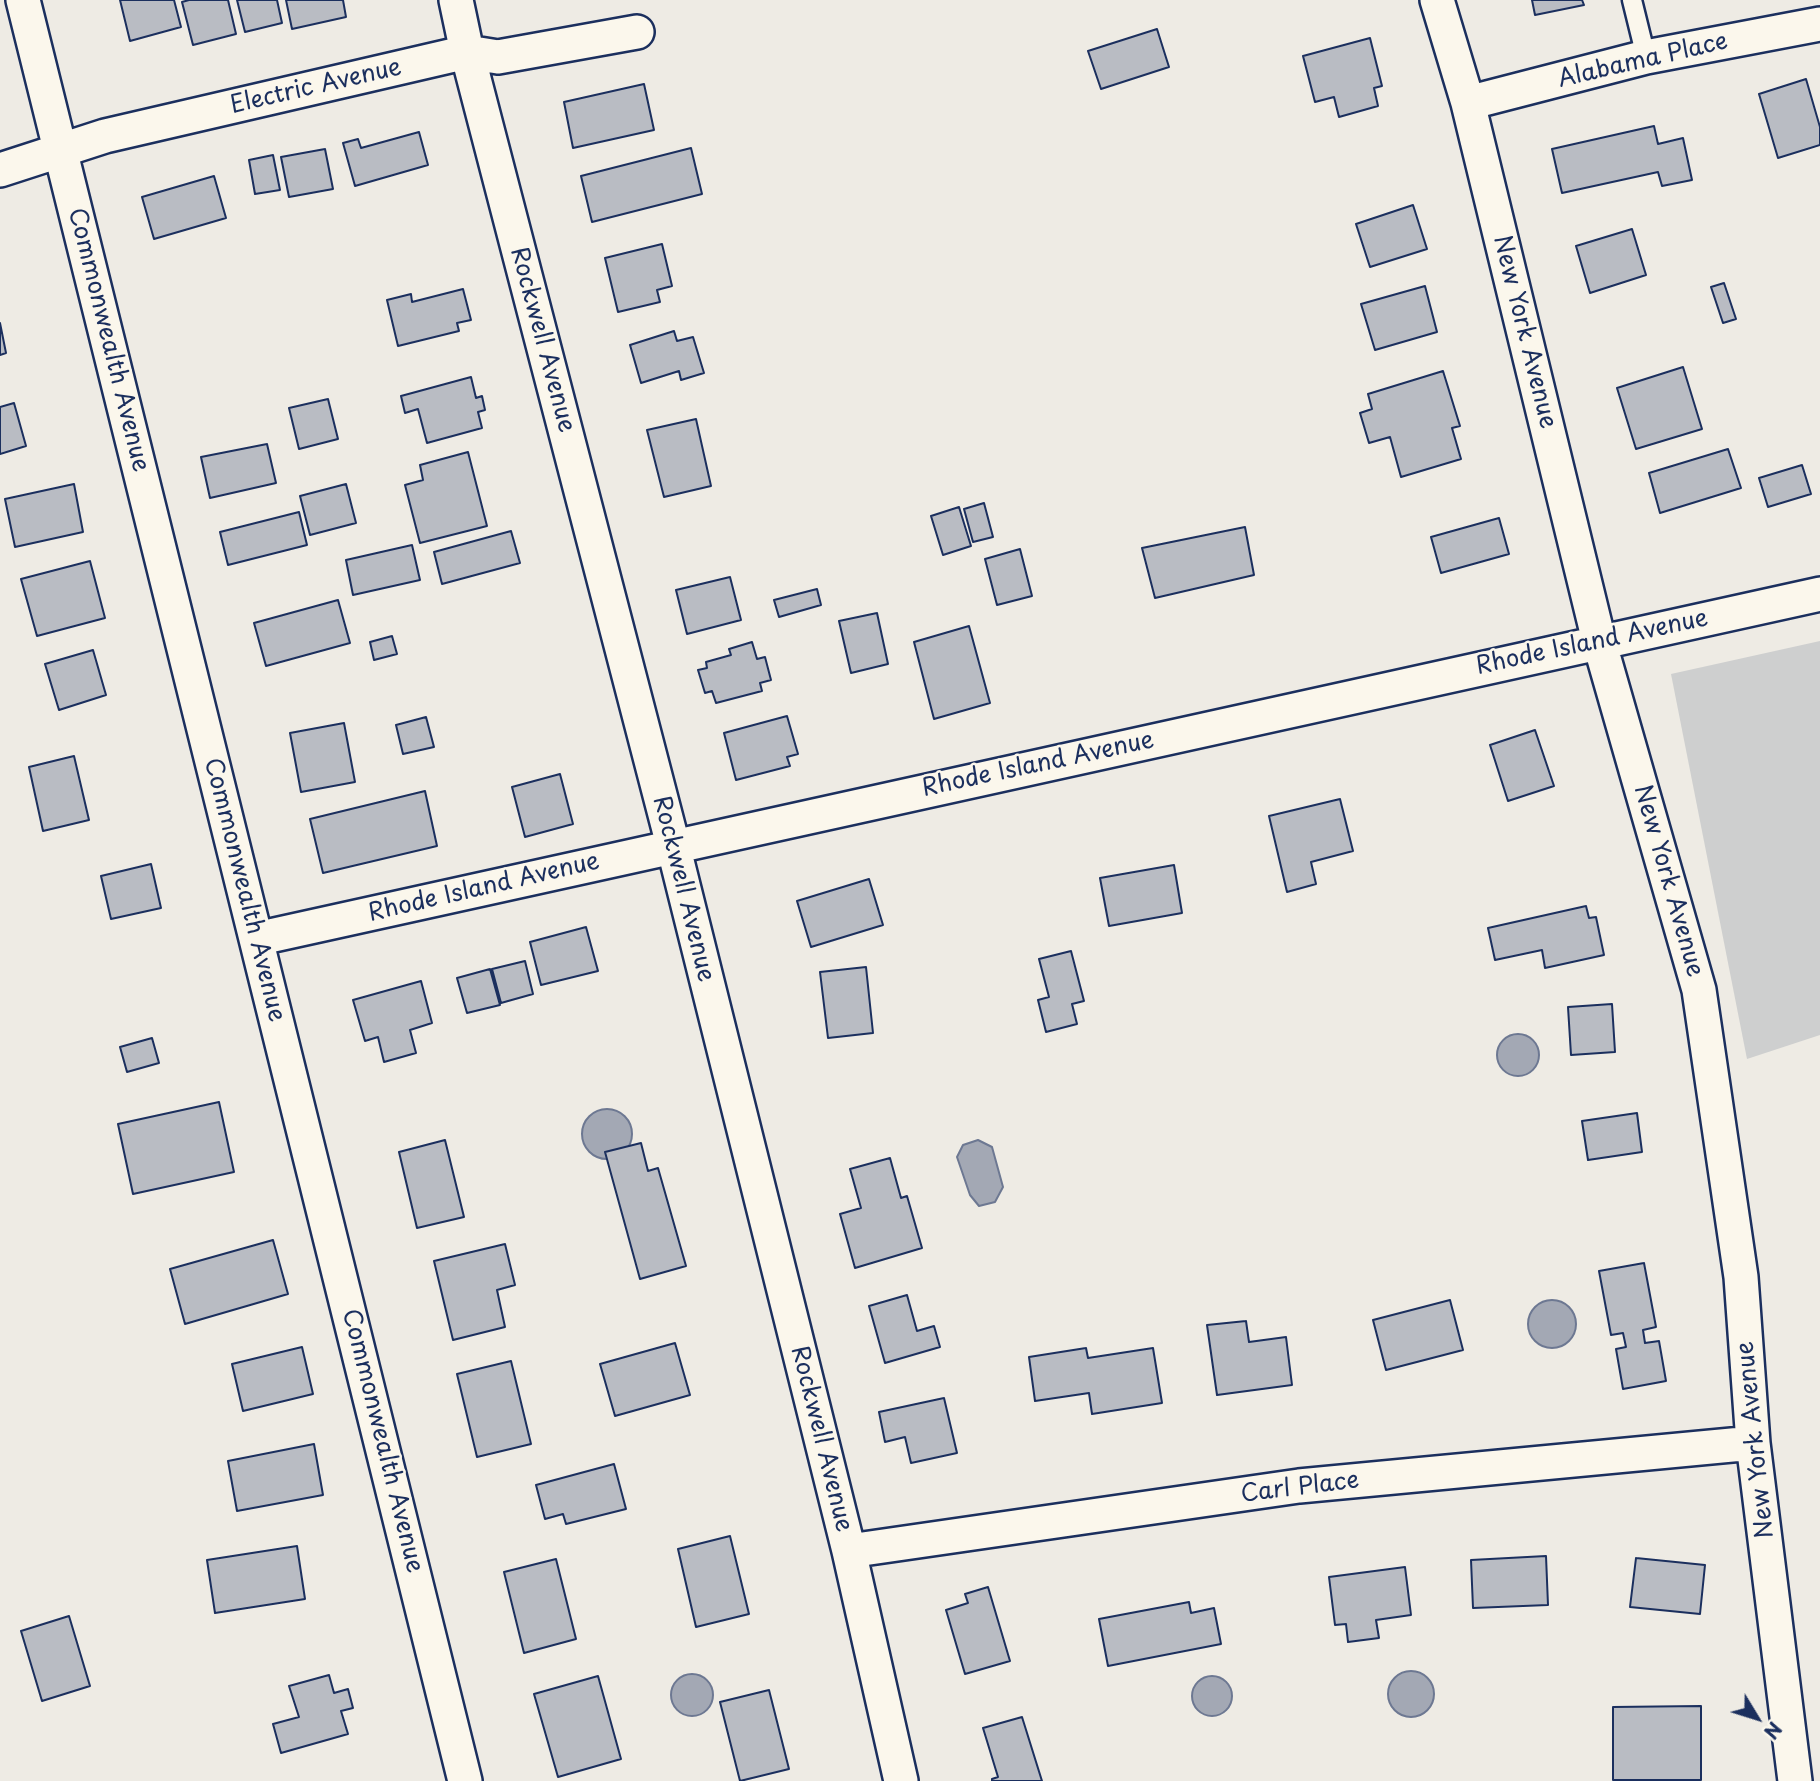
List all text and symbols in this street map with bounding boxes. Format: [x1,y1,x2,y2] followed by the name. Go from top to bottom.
[1555,27,1731,95] street label: Alabama Place
[228,53,404,121] street label: Electric Avenue
[61,205,155,475] street label: Commonwealth Avenue
[1486,232,1562,432] street label: New York Avenue
[503,244,581,436] street label: Rockwell Avenue
[1473,604,1711,682] street label: Rhode Island Avenue
[919,726,1157,804] street label: Rhode Island Avenue
[197,755,291,1025] street label: Commonwealth Avenue
[1627,782,1709,980] street label: New York Avenue
[646,793,720,985] street label: Rockwell Avenue
[366,847,602,929] street label: Rhode Island Avenue
[335,1306,429,1576] street label: Commonwealth Avenue
[1731,1340,1781,1540] street label: New York Avenue
[784,1343,858,1535] street label: Rockwell Avenue
[1239,1466,1361,1510] street label: Carl Place
[1722,1683,1792,1753] north arrow
[1758,1716,1789,1745] text: N

